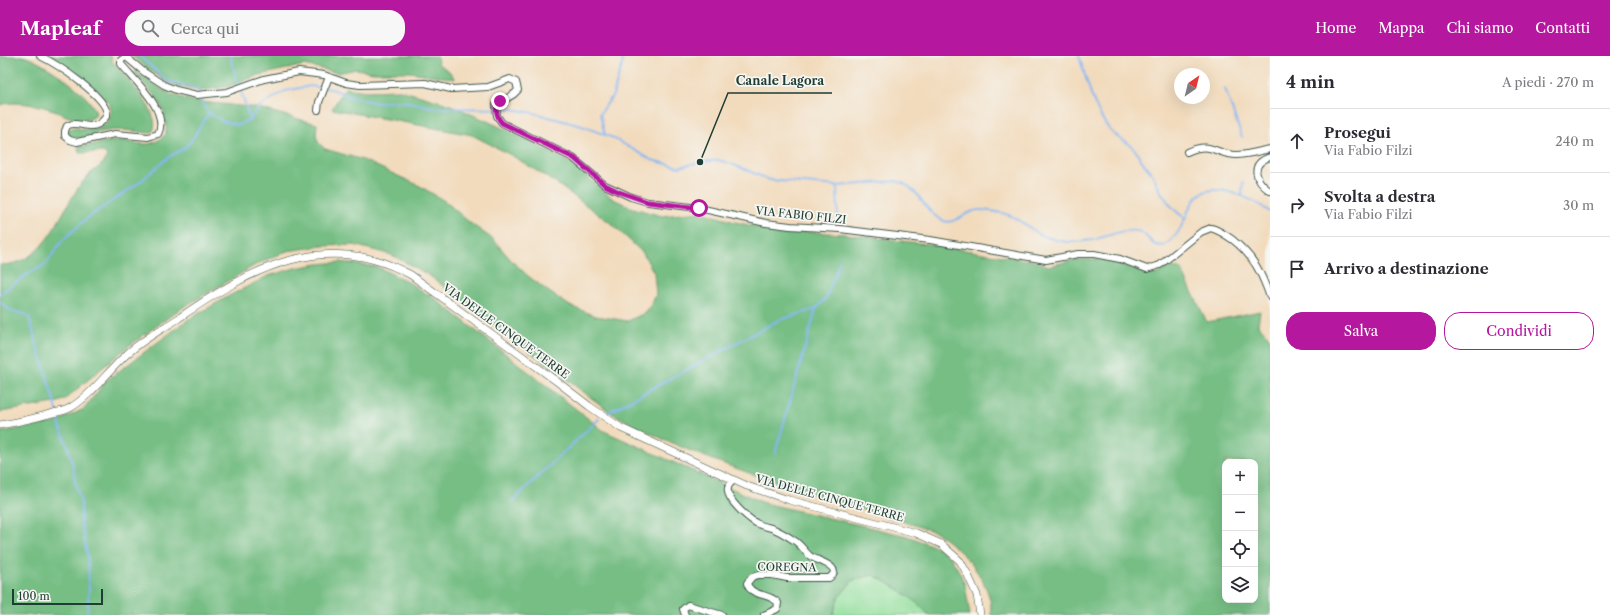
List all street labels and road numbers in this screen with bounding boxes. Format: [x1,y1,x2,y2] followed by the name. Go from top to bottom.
[754,203,847,227] street label: VIA FABIO FILZI
[439,280,572,382] street label: VIA DELLE CINQUE TERRE
[753,471,906,525] street label: VIA DELLE CINQUE TERRE
[757,559,818,575] street label: COREGNA

